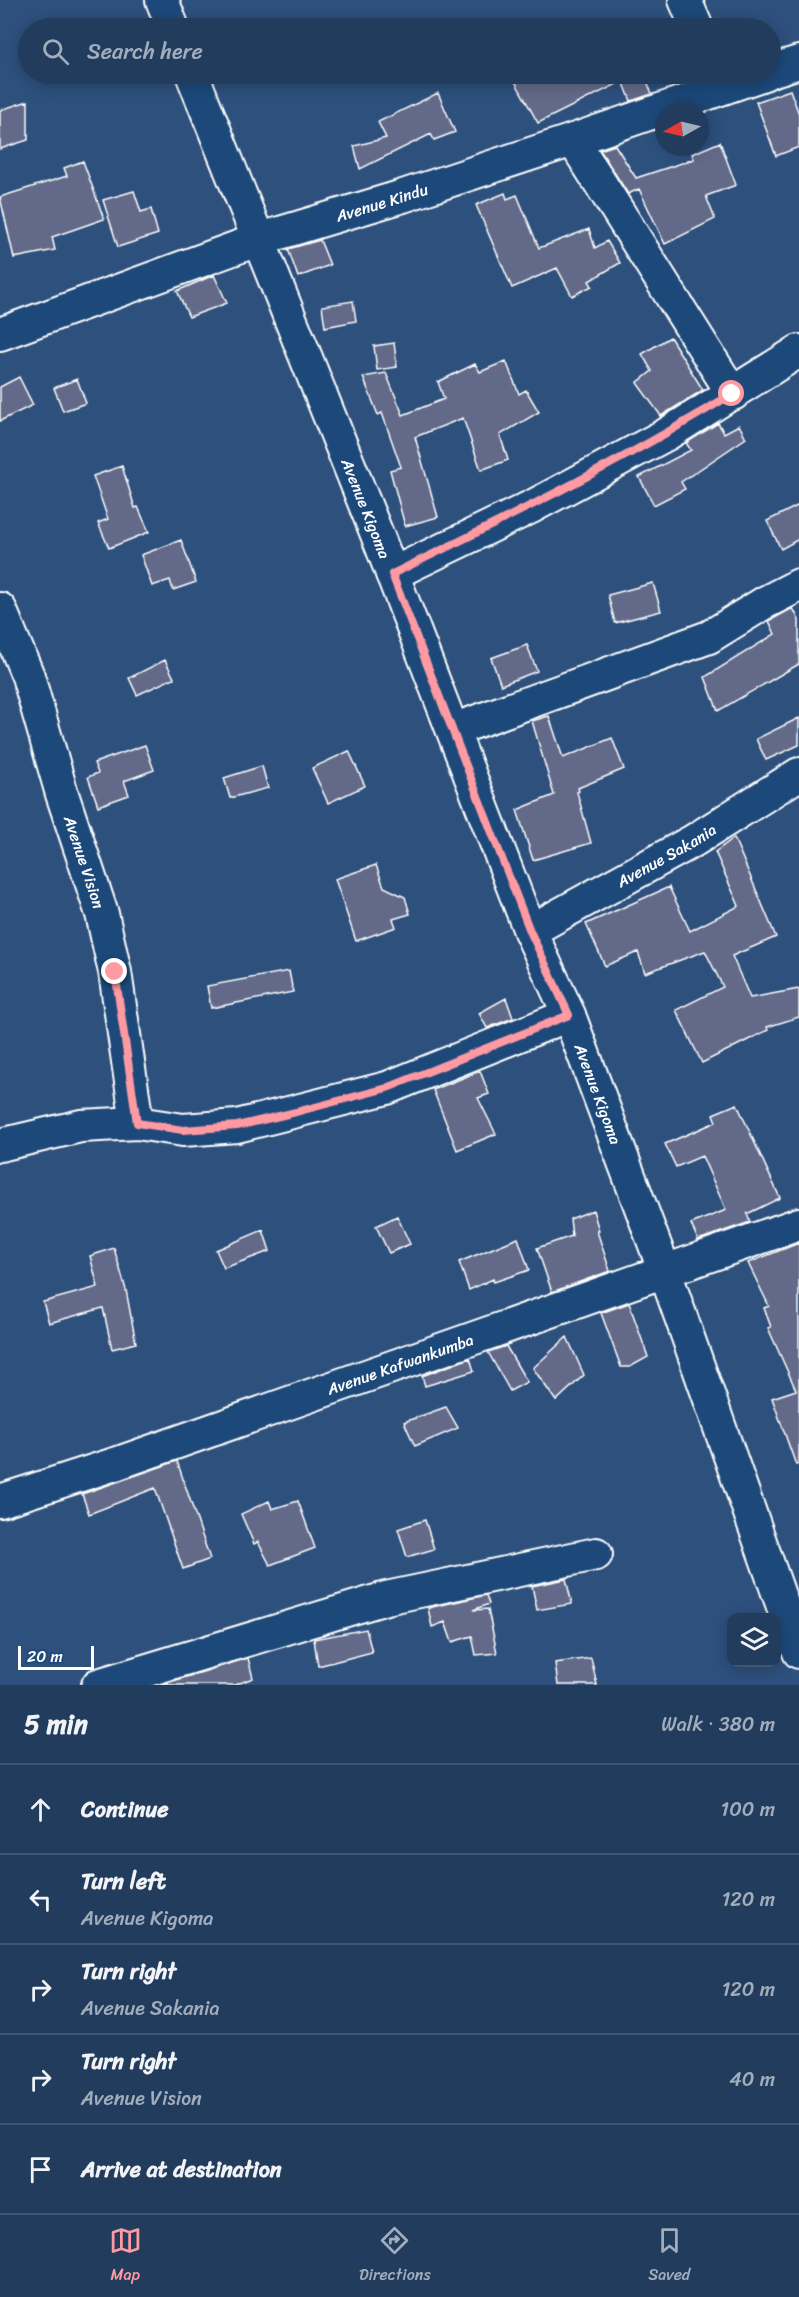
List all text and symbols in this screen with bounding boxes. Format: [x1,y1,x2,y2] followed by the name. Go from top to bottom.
[18,18,781,84] search box
[87,32,203,71] text: Search here
[39,35,72,68] icon: search
[655,102,709,156] north arrow
[331,175,432,231] street label: Avenue Kindu
[718,380,744,406] route start
[332,453,399,563] street label: Avenue Kigoma
[55,811,113,913] street label: Avenue Vision
[610,816,722,896] street label: Avenue Sakania
[101,958,127,984] route end
[565,1038,630,1149] street label: Avenue Kigoma
[322,1325,478,1404] street label: Avenue Kafwankumba
[727,1613,781,1667] map controls
[727,1613,781,1667] button: layers
[27,1642,63,1671] text: 20 m
[18,1643,94,1670] scale bar
[24,1701,88,1747] text: 5 min
[661,1707,775,1742] text: Walk · 380 m
[81,1790,169,1829] text: Continue
[721,1792,775,1827] text: 100 m
[24,1793,57,1826] icon: ahead
[81,1862,166,1901] text: Turn left
[722,1882,775,1917] text: 120 m
[24,1883,57,1916] icon: left
[81,1901,213,1936] text: Avenue Kigoma
[81,1952,176,1991] text: Turn right
[722,1972,775,2007] text: 120 m
[24,1973,57,2006] icon: right
[81,1991,220,2026] text: Avenue Sakania
[81,2042,176,2081] text: Turn right
[729,2062,775,2097] text: 40 m
[24,2063,57,2096] icon: right
[81,2081,202,2116] text: Avenue Vision
[81,2150,282,2189] text: Arrive at destination
[24,2153,57,2186] icon: arrive
[109,2224,142,2289] tab: Map
[359,2224,431,2289] tab: Directions
[648,2224,690,2289] tab: Saved

